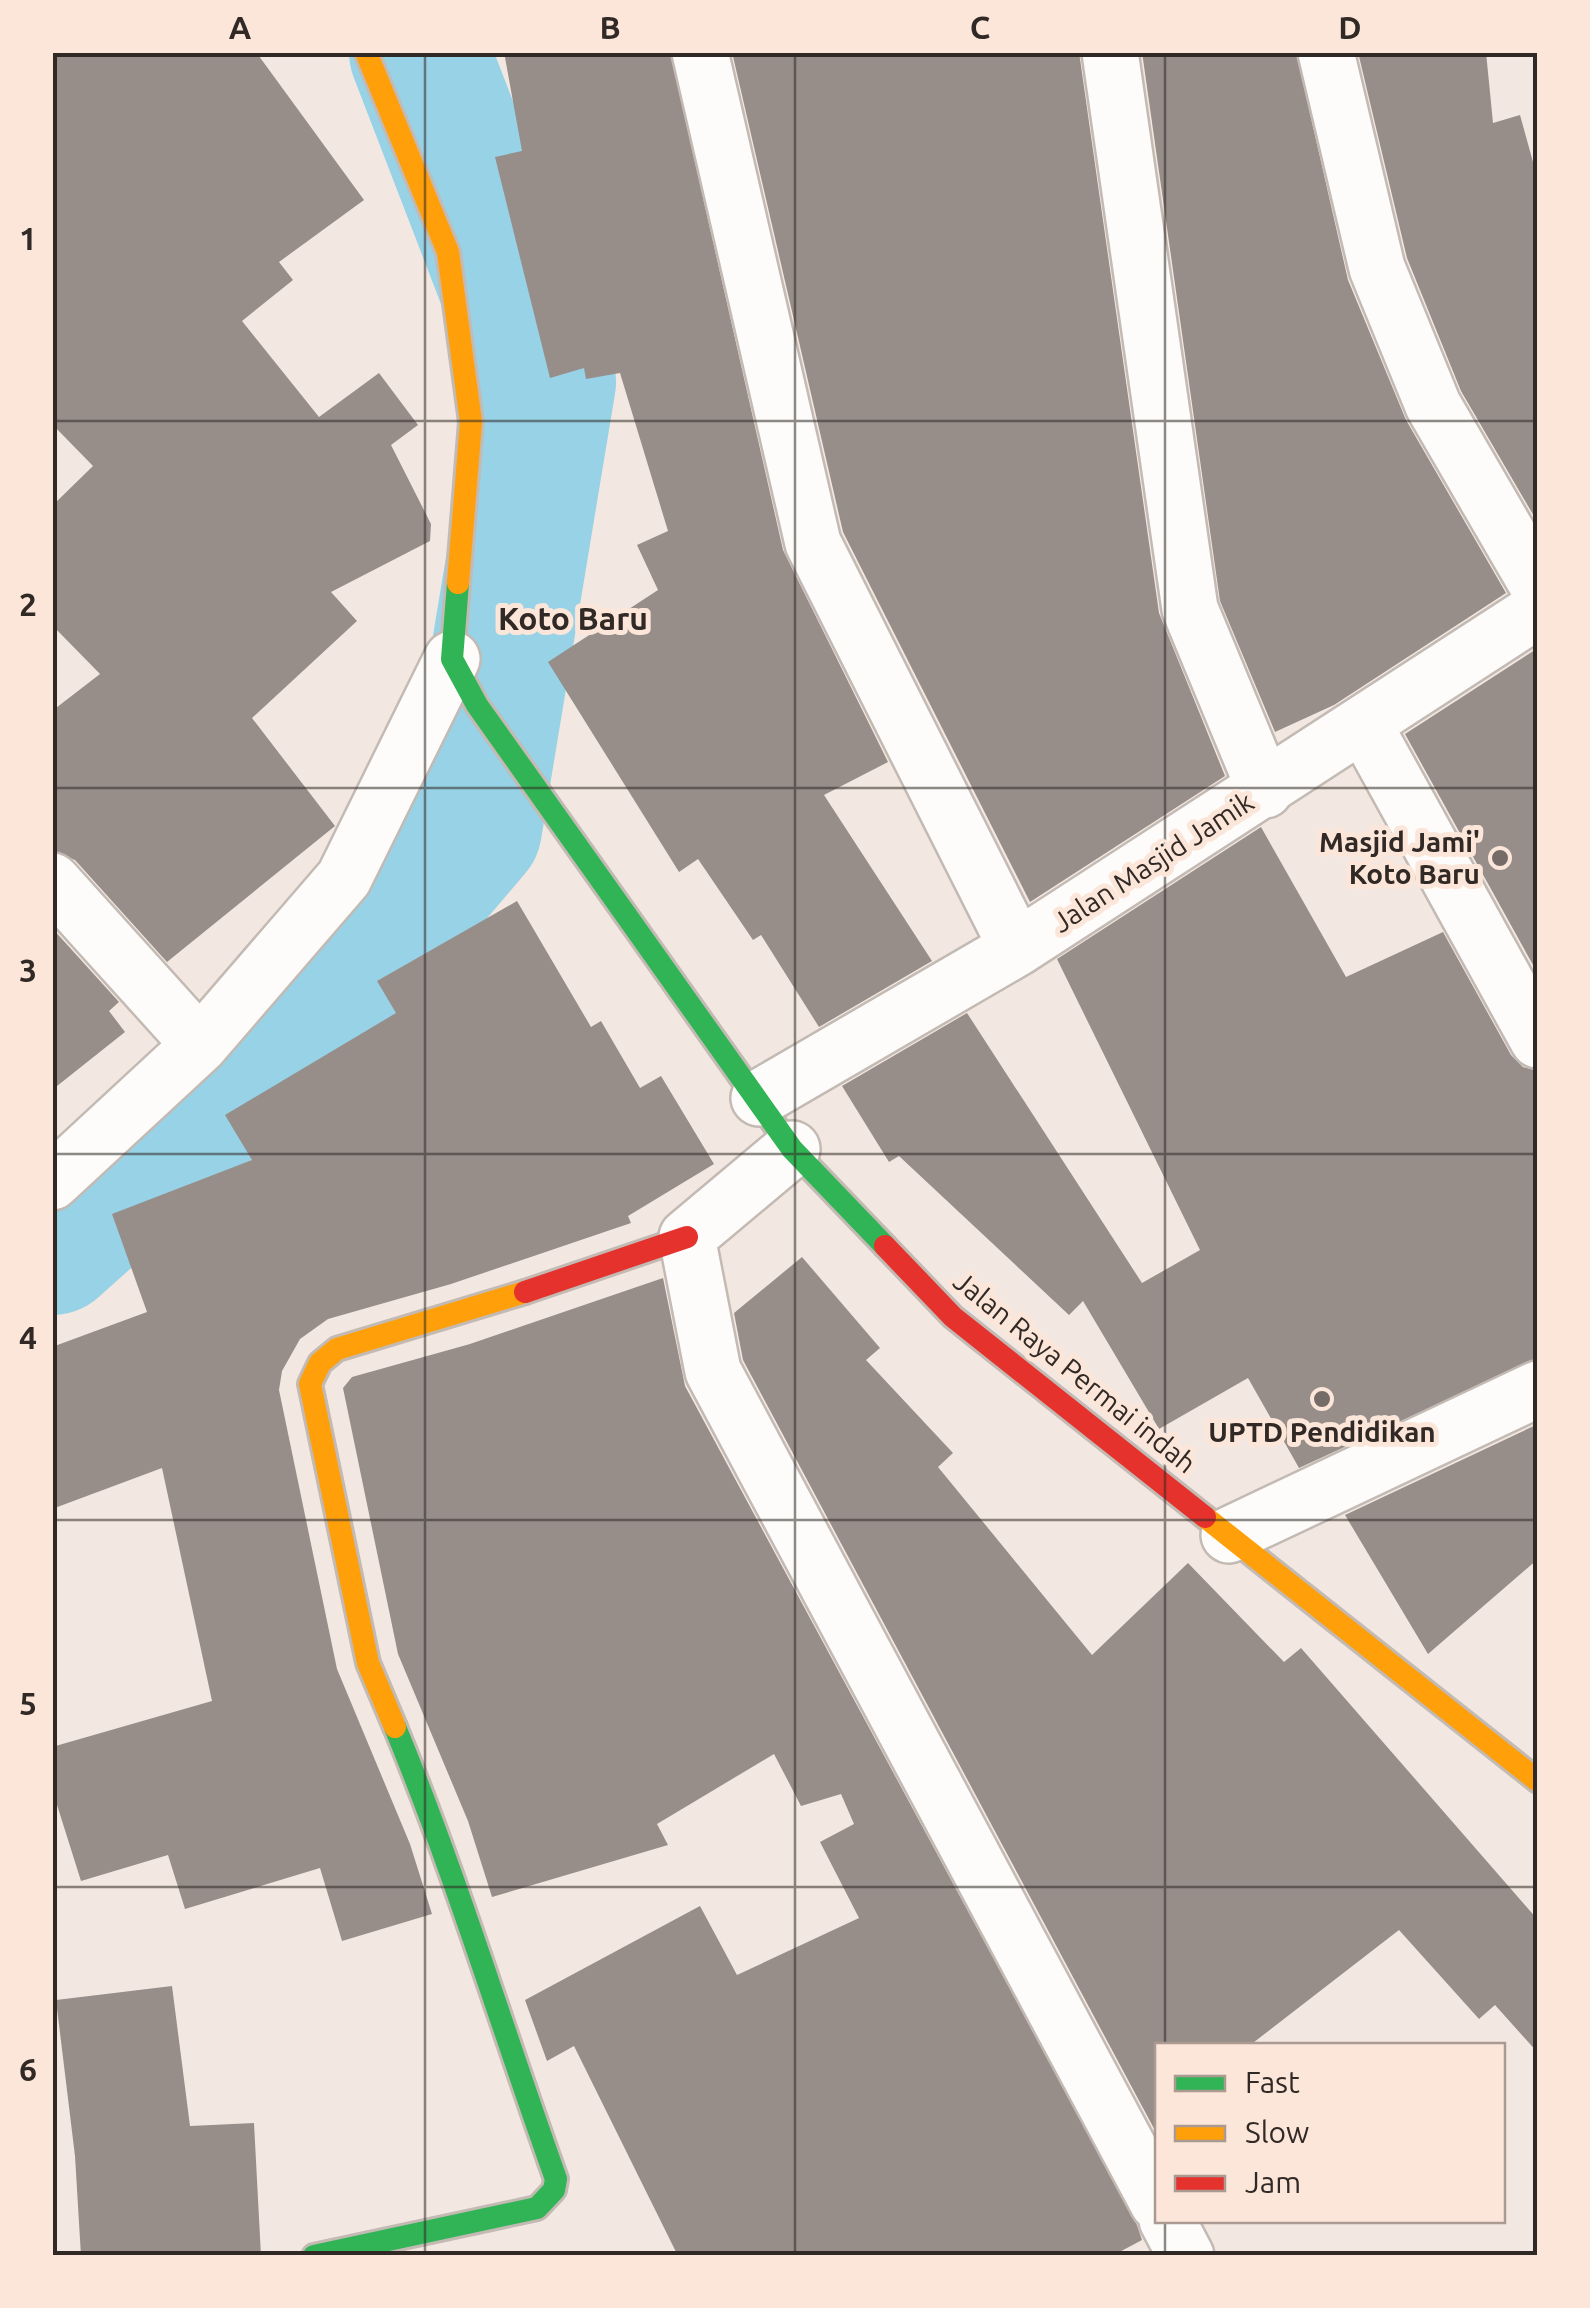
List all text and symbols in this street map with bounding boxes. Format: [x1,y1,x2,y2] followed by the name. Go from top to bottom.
[229,9,252,45] text: A
[599,9,621,45] text: B
[970,9,990,45] text: C
[1338,9,1362,45] text: D
[19,220,37,256] text: 1
[19,586,37,622] text: 2
[498,600,648,636] district label: Koto Baru
[1047,785,1259,938] street label: Jalan Masjid Jamik
[1319,826,1480,889] place label: Masjid Jami' Koto Baru
[1489,847,1511,869] marker: Masjid Jami' Koto Baru
[19,952,37,988] text: 3
[948,1265,1202,1479] street label: Jalan Raya Permai indah
[19,1319,37,1355] text: 4
[1311,1388,1333,1410] marker: UPTD Pendidikan
[1208,1416,1436,1447] place label: UPTD Pendidikan
[19,1685,37,1721] text: 5
[1155,2043,1505,2223] legend
[19,2051,37,2087] text: 6
[1245,2065,1300,2099] text: Fast
[1245,2115,1309,2149] text: Slow
[1245,2165,1301,2199] text: Jam

